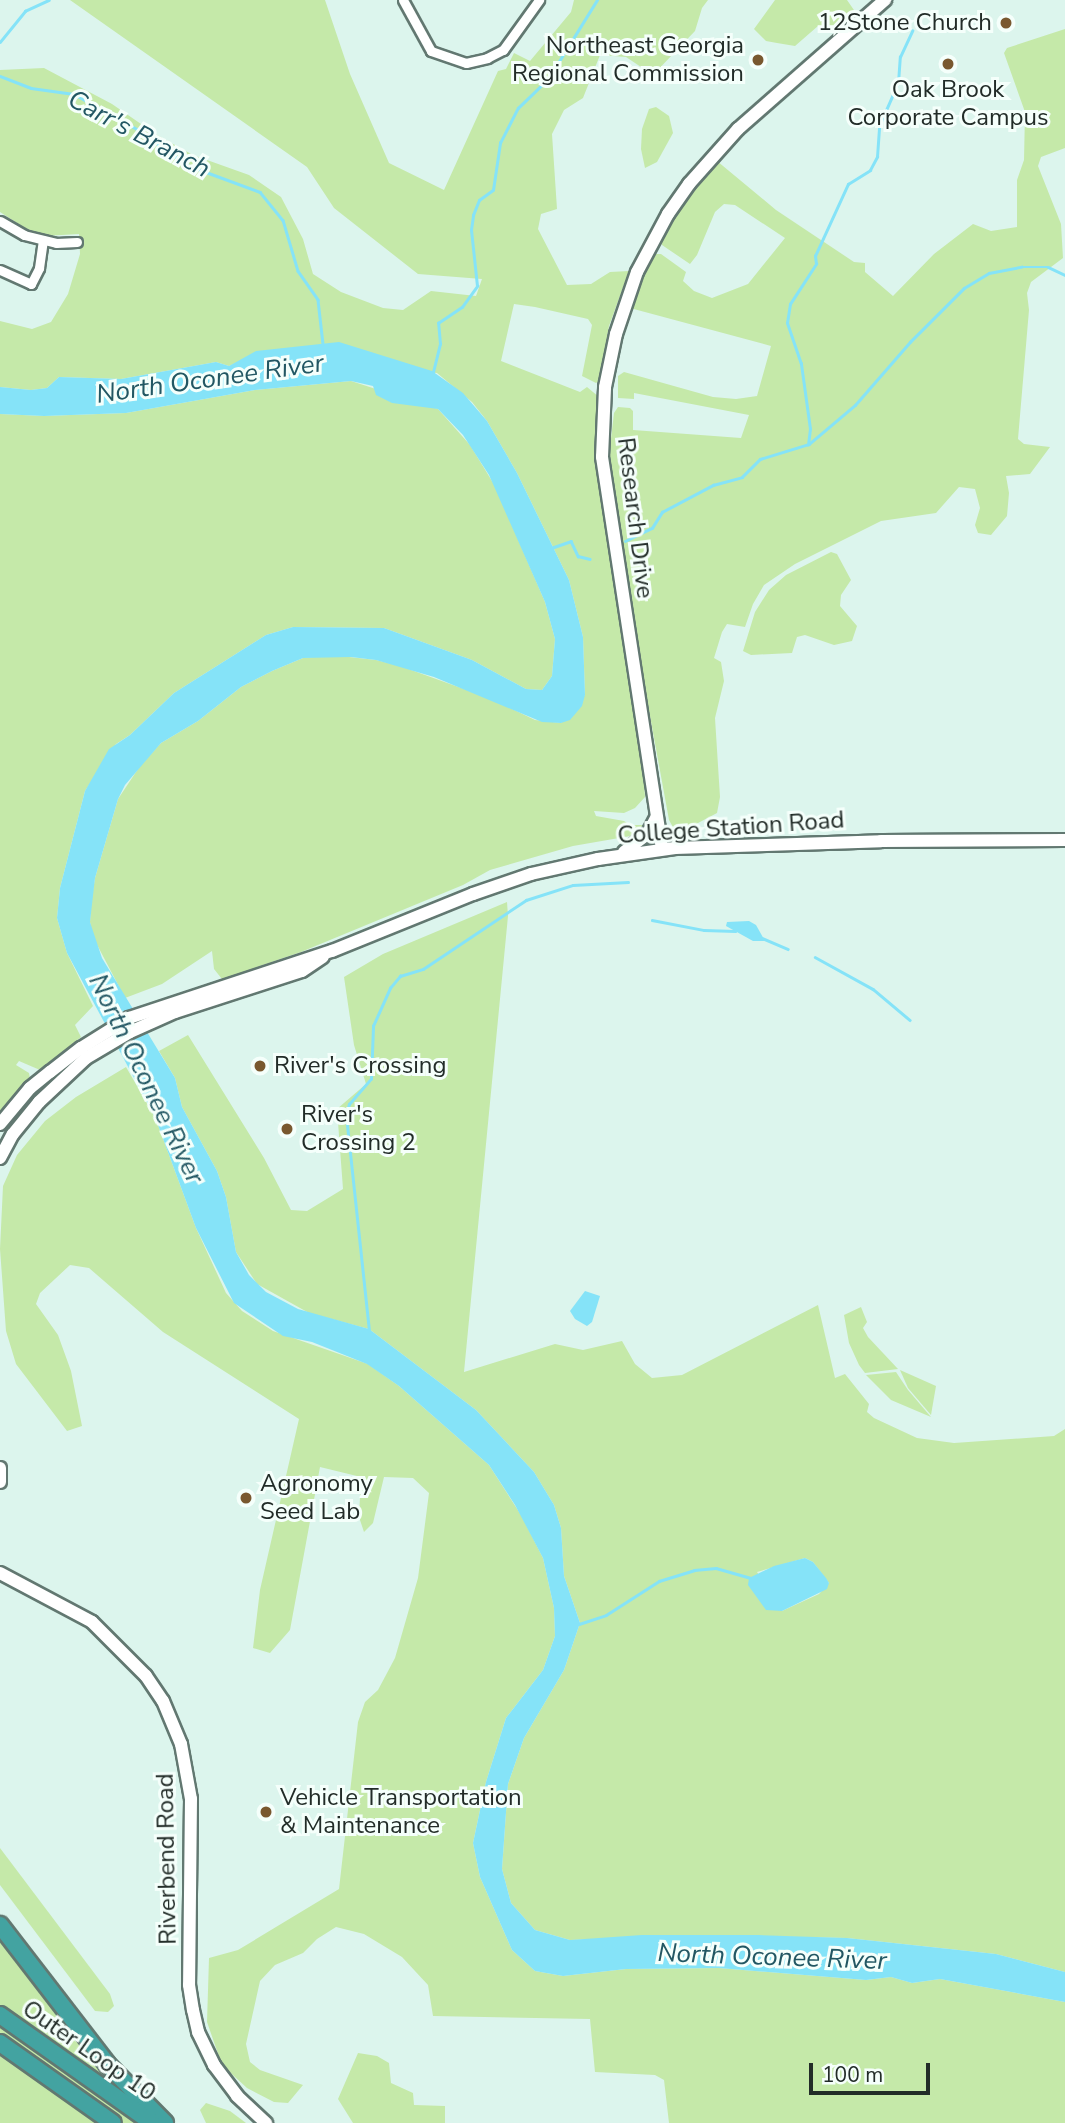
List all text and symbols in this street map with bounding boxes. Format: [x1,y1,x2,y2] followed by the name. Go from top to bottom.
[818,9,992,37] place label: 12Stone Church
[998,15,1014,31] marker: 12Stone Church
[512,32,744,88] place label: Northeast Georgia Regional Commission
[750,52,766,68] marker: Northeast Georgia Regional Commission
[940,56,956,72] marker: Oak Brook Corporate Campus
[847,76,1049,132] place label: Oak Brook Corporate Campus
[63,83,215,185] water label: Carr's Branch
[94,348,326,410] water label: North Oconee River
[611,436,659,600] street label: Research Drive
[617,806,845,850] street label: College Station Road
[82,969,210,1189] water label: North Oconee River
[274,1052,446,1080] place label: River's Crossing
[252,1058,268,1074] marker: River's Crossing
[301,1101,416,1157] place label: River's Crossing 2
[279,1121,295,1137] marker: River's Crossing 2
[260,1470,373,1526] place label: Agronomy Seed Lab
[238,1490,254,1506] marker: Agronomy Seed Lab
[151,1773,183,1945] street label: Riverbend Road
[280,1784,522,1840] place label: Vehicle Transportation & Maintenance
[258,1804,274,1820] marker: Vehicle Transportation & Maintenance
[657,1937,887,1977] water label: North Oconee River
[17,1994,161,2108] street label: Outer Loop 10
[813,2050,934,2094] scale bar
[822,2061,883,2089] text: 100 m

